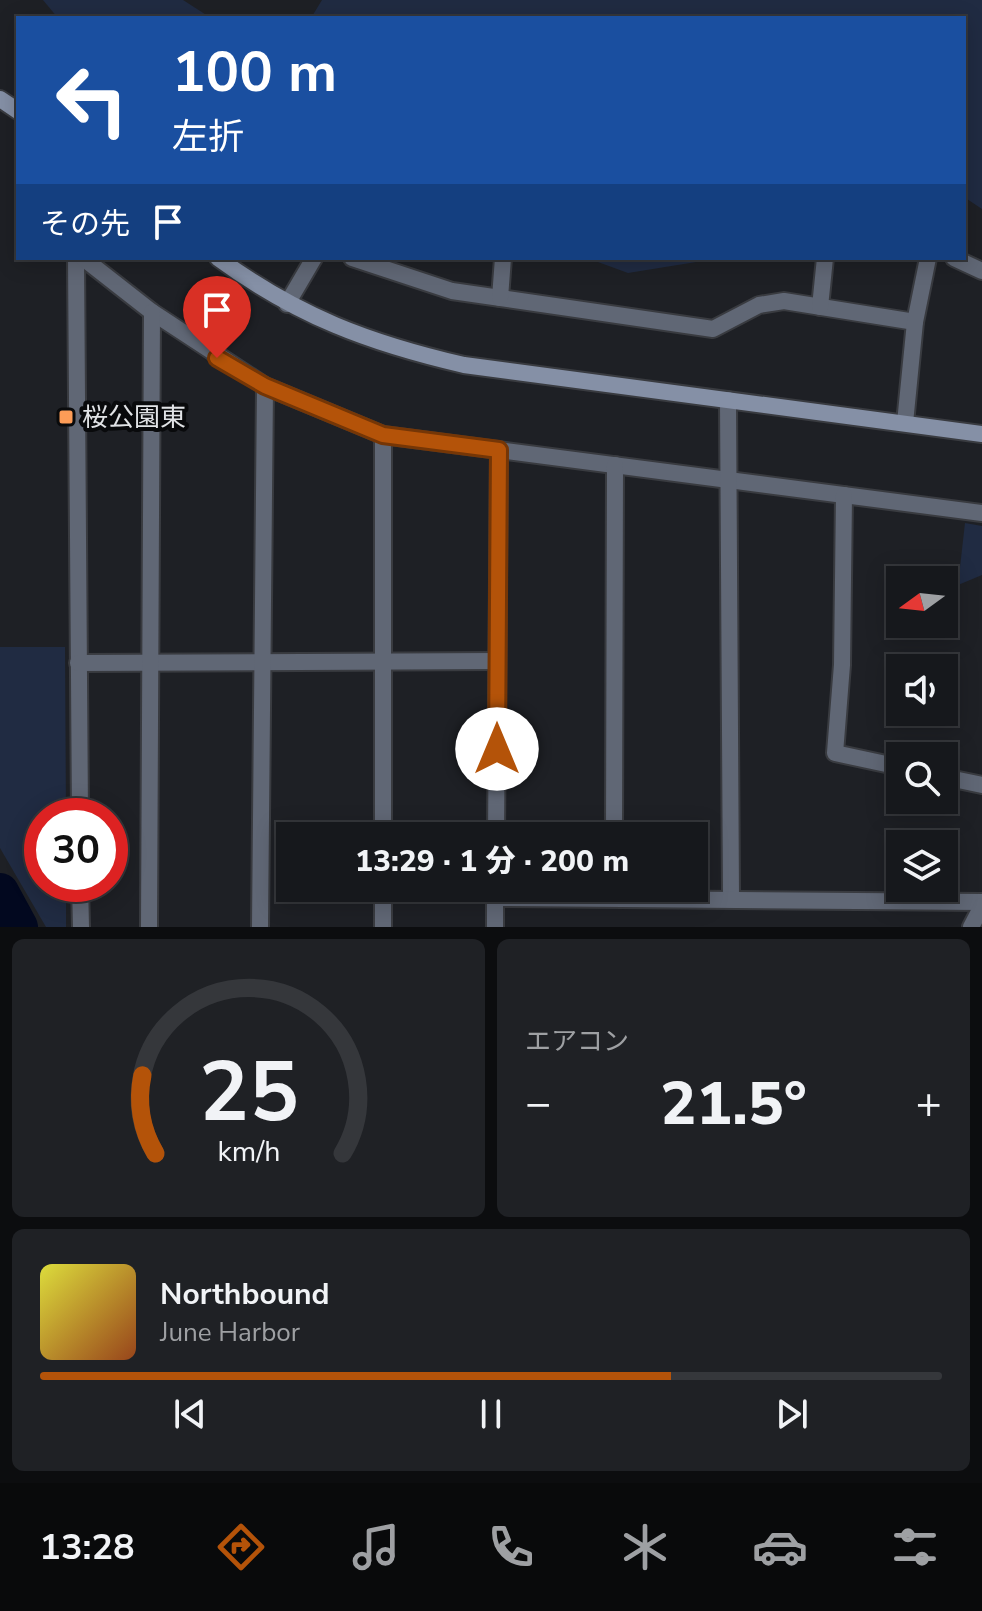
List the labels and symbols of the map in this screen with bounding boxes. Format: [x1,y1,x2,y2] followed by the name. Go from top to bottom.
[183,276,251,358] pin
[82,400,186,435] place label: 桜公園東
[57,408,75,426] marker: 桜公園東
[886,566,958,638] north arrow
[455,707,539,791] position arrow
[24,798,128,902] speed limit sign: 30

